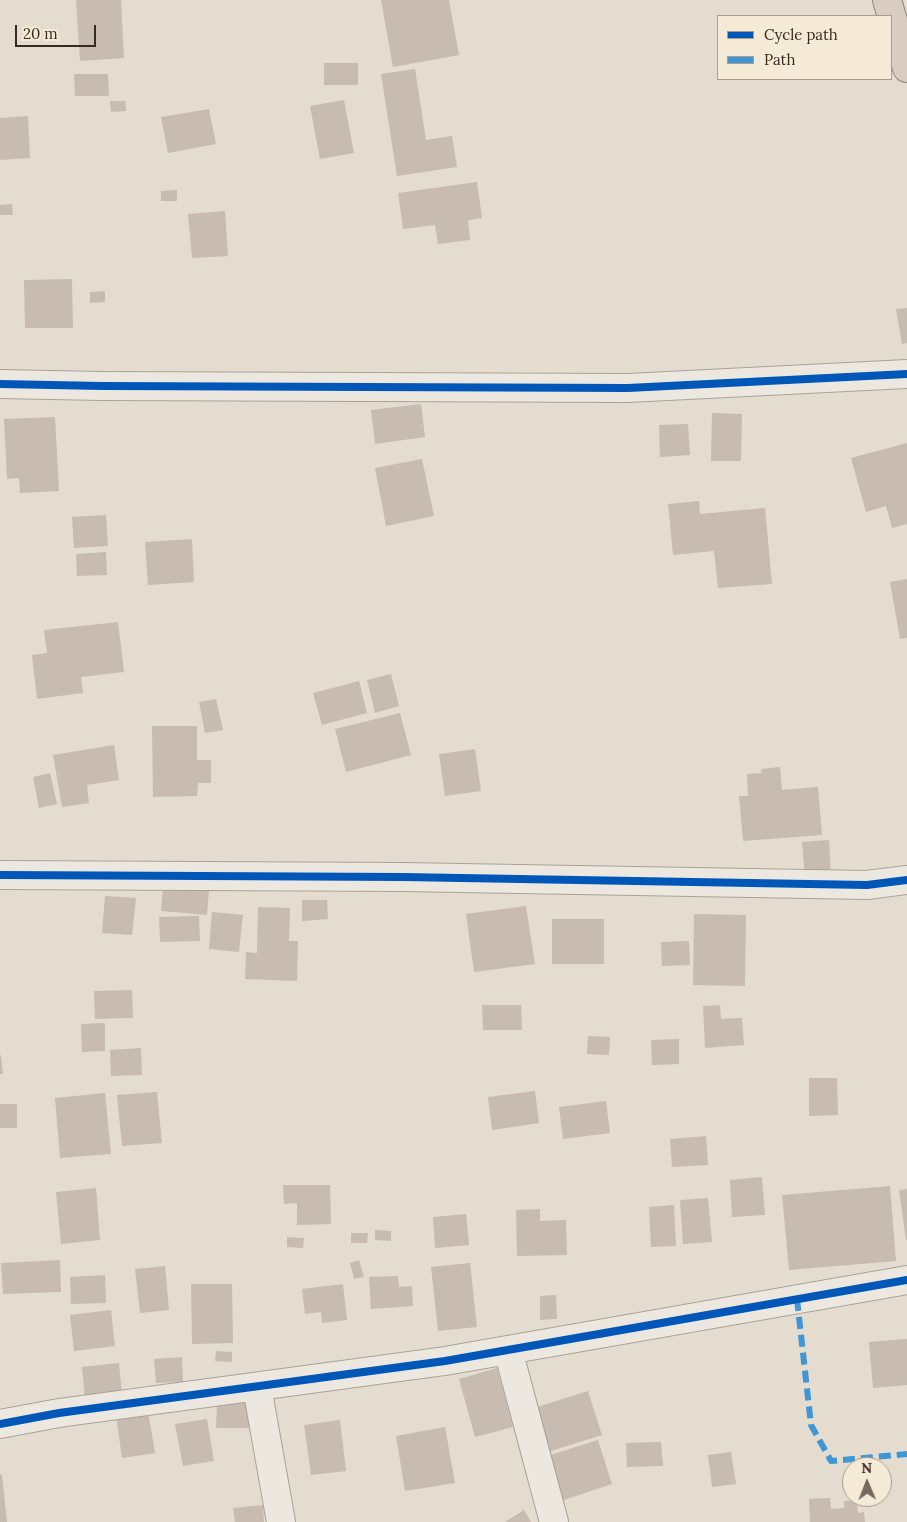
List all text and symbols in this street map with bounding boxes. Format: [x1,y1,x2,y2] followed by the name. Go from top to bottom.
[18,15,99,47] scale bar
[717,15,892,80] legend
[23,24,58,43] text: 20 m
[764,25,838,44] text: Cycle path
[764,50,795,69] text: Path
[842,1457,892,1507] north arrow
[861,1459,872,1477] text: N

